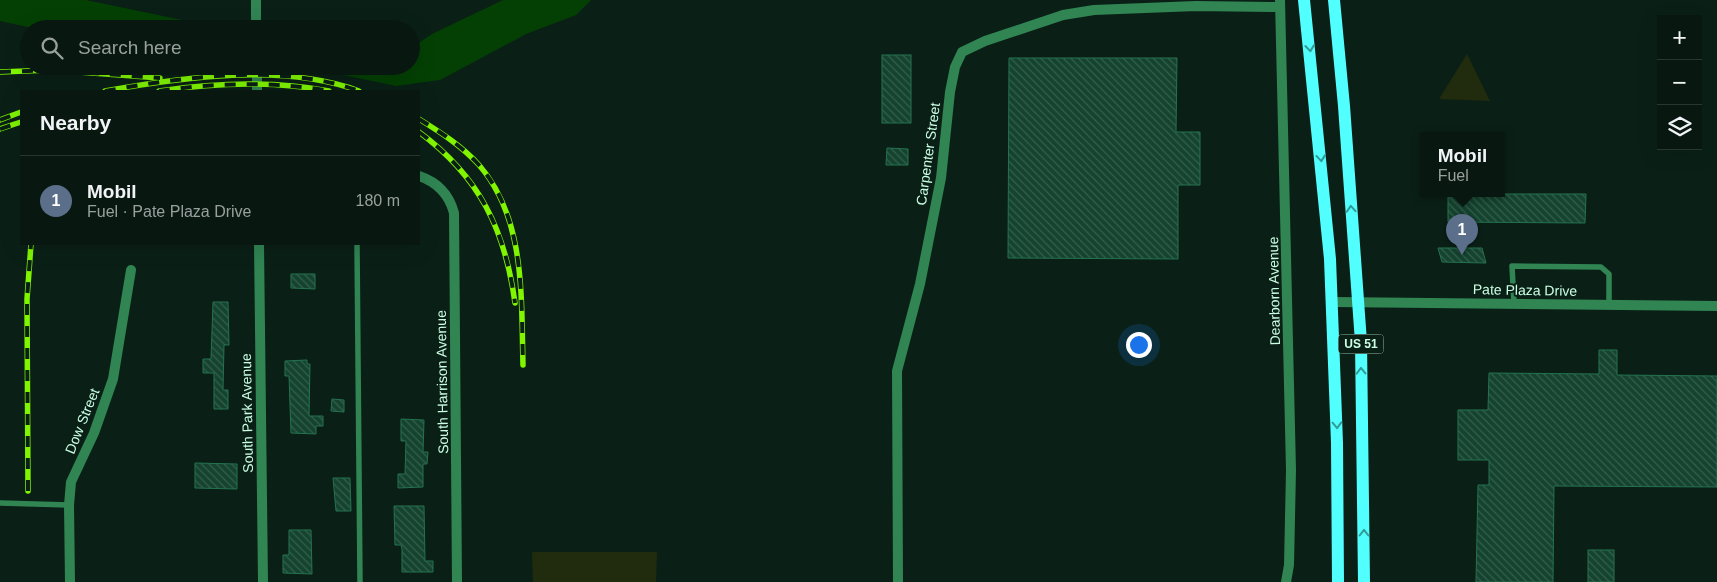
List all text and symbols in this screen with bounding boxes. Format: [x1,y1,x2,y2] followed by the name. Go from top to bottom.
[1657,15,1702,150] map controls
[1657,15,1702,60] button: +
[20,20,420,75] search box
[38,34,66,62] icon: search
[78,37,182,58] text: Search here
[1304,45,1315,53] one-way arrow
[1657,60,1702,105] button: −
[913,102,943,206] street label: Carpenter Street
[1657,105,1702,150] button: layers
[40,111,111,134] text: Nearby
[1420,132,1505,197] popup
[1438,145,1487,166] text: Mobil
[1315,154,1326,162] one-way arrow
[1438,167,1469,184] text: Fuel
[87,181,137,202] text: Mobil
[52,192,60,209] text: 1
[356,192,400,209] text: 180 m
[87,203,252,220] text: Fuel · Pate Plaza Drive
[1346,204,1357,212] one-way arrow
[1446,214,1478,255] pin: 1
[1265,236,1283,345] street label: Dearborn Avenue
[1473,281,1577,299] street label: Pate Plaza Drive
[433,310,451,454] street label: South Harrison Avenue
[1126,332,1152,358] your location
[1338,334,1384,354] road number: US 51
[238,353,256,473] street label: South Park Avenue
[1356,367,1366,374] one-way arrow
[62,386,102,456] street label: Dow Street
[1331,421,1342,429] one-way arrow
[1359,529,1369,537] one-way arrow

